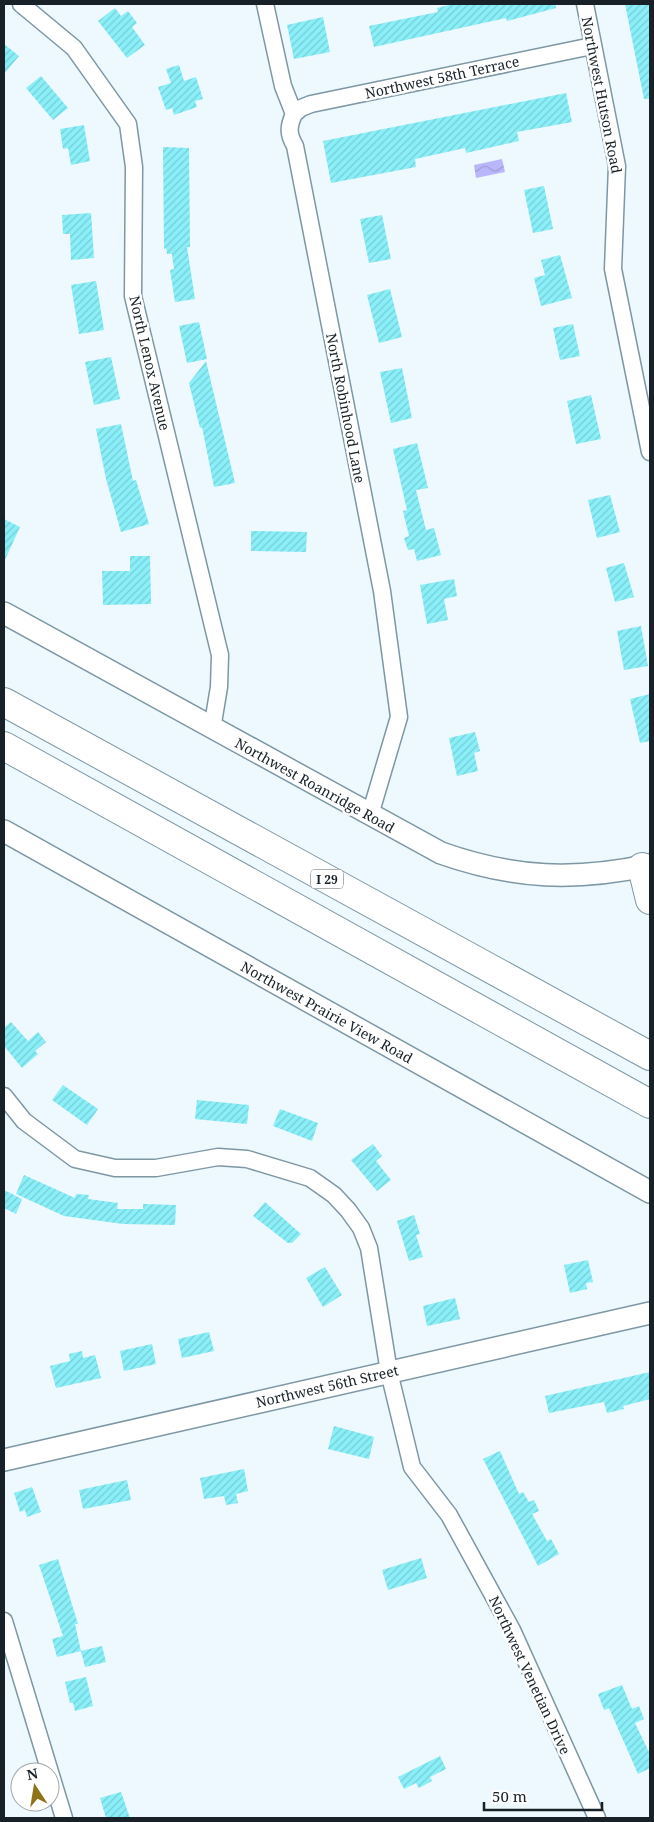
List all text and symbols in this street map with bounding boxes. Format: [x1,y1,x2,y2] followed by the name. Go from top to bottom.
[577,15,627,175] street label: Northwest Hutson Road
[363,51,521,103] street label: Northwest 58th Terrace
[125,294,175,432] street label: North Lenox Avenue
[322,331,370,485] street label: North Robinhood Lane
[232,733,399,837] street label: Northwest Roanridge Road
[311,870,343,889] road number: I 29
[238,957,417,1067] street label: Northwest Prairie View Road
[254,1360,400,1412] street label: Northwest 56th Street
[485,1593,575,1757] street label: Northwest Venetian Drive
[10,1762,60,1812] north arrow
[25,1763,40,1784] text: N
[484,1780,602,1812] scale bar
[492,1786,527,1806] text: 50 m

